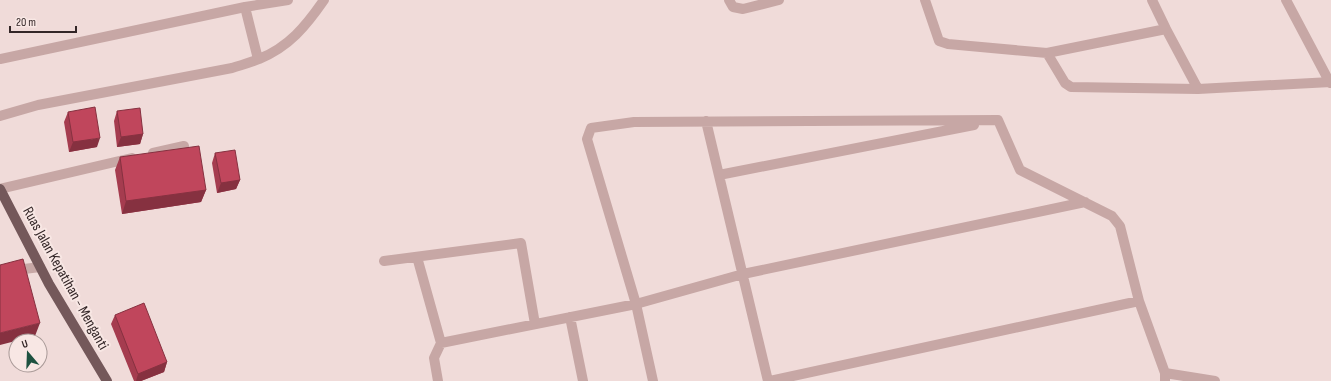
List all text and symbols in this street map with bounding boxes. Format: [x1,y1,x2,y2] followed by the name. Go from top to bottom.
[10,8,76,34] scale bar
[16,15,36,30] text: 20 m
[18,203,113,353] street label: Ruas Jalan Kepatihan - Menganti
[8,333,48,373] north arrow
[20,337,30,351] text: U

